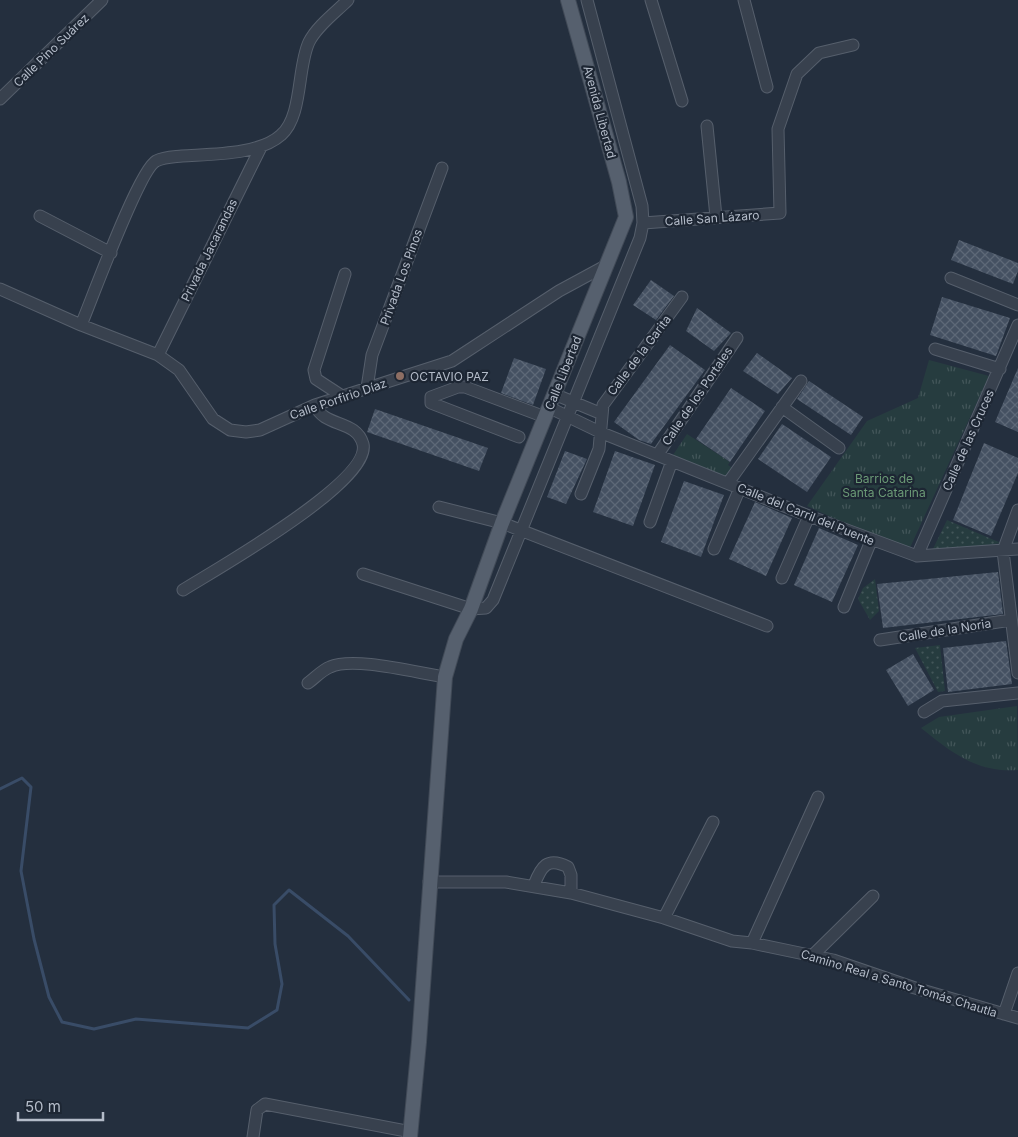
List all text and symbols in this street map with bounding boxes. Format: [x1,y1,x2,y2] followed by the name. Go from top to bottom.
[10,10,92,90] street label: Calle Pino Suárez
[580,64,620,160] street label: Avenida Libertad
[178,196,240,304] street label: Privada Jacarandas
[664,207,760,229] street label: Calle San Lázaro
[377,227,425,327] street label: Privada Los Pinos
[604,312,674,398] street label: Calle de la Garita
[541,334,585,412] street label: Calle Libertad
[658,344,736,448] street label: Calle de los Portales
[410,369,489,384] place label: OCTAVIO PAZ
[394,370,406,382] marker: OCTAVIO PAZ
[287,375,389,423] street label: Calle Porfirio Díaz
[939,387,997,493] street label: Calle de las Cruces
[842,471,926,500] park label: Barrios de Santa Catarina
[735,480,877,548] street label: Calle del Carril del Puente
[898,615,992,645] street label: Calle de la Noria
[799,946,999,1020] street label: Camino Real a Santo Tomás Chautla
[18,1090,102,1122] scale bar
[25,1097,61,1116] text: 50 m

